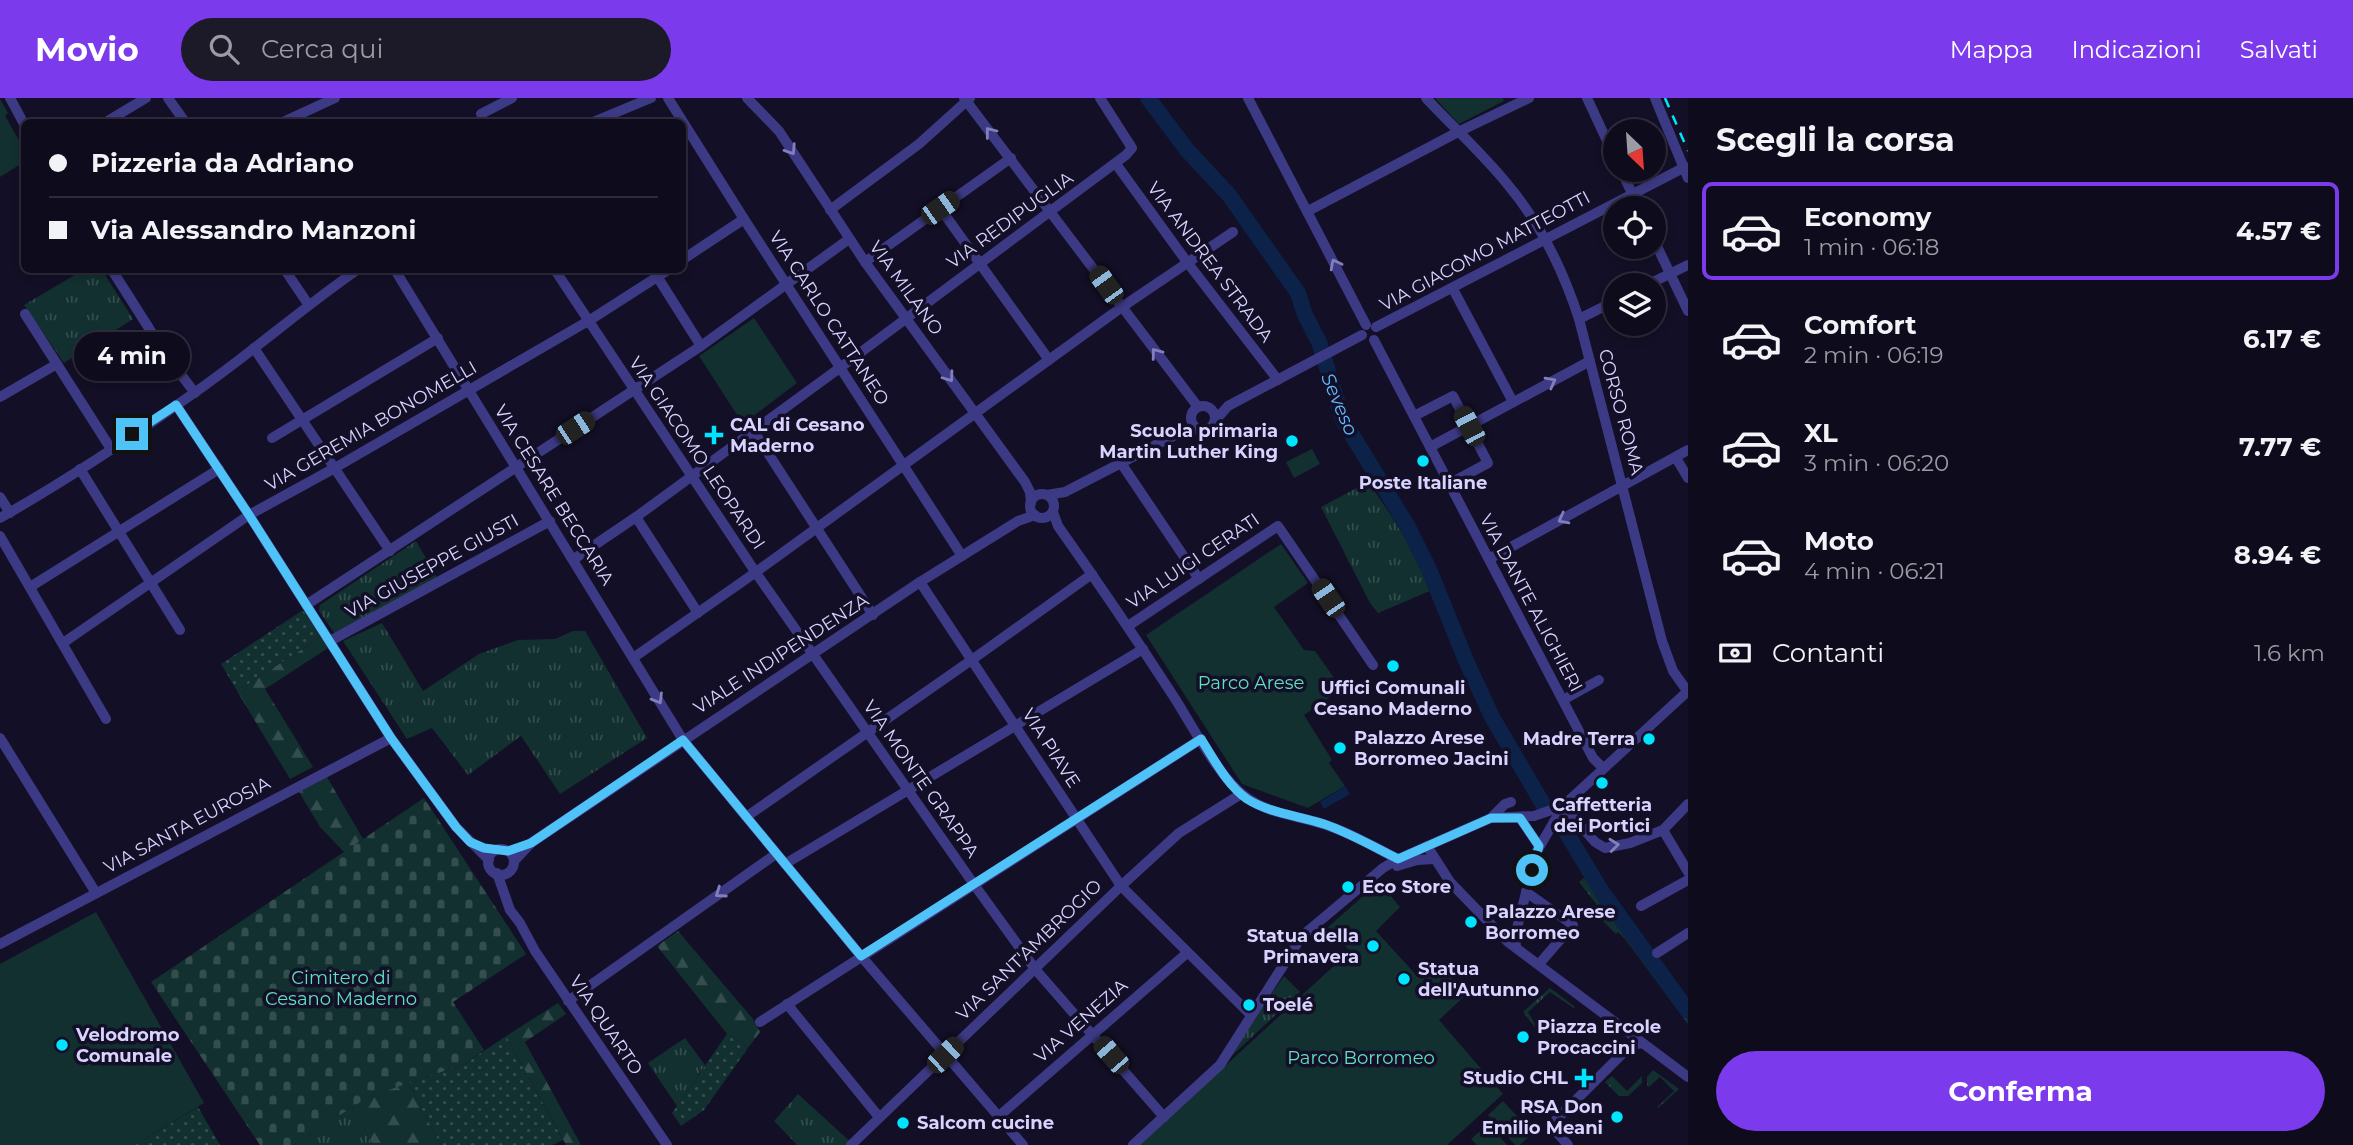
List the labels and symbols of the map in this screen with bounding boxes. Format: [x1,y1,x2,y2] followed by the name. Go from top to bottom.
[1603,119,1666,182] north arrow
[986,127,999,139] one-way arrow
[782,142,795,155] one-way arrow
[943,167,1077,273] street label: VIA REDIPUGLIA
[1142,177,1278,347] street label: VIA ANDREA STRADA
[1376,186,1594,316] street label: VIA GIACOMO MATTEOTTI
[917,187,964,229] car
[764,227,894,409] street label: VIA CARLO CATTANEO
[864,237,948,339] street label: VIA MILANO
[1330,259,1343,271] one-way arrow
[1086,262,1127,308] car
[74,332,190,382] callout: 4 min
[1594,347,1648,477] street label: CORSO ROMA
[1152,348,1165,361] one-way arrow
[624,352,770,554] street label: VIA GIACOMO LEOPARDI
[261,356,481,496] street label: VIA GEREMIA BONOMELLI
[940,369,953,382] one-way arrow
[1316,369,1363,439] water label: Seveso
[1544,377,1556,390] one-way arrow
[489,401,619,589] street label: VIA CESARE BECCARIA
[1450,403,1489,449] car
[552,408,599,448] car
[730,414,865,457] place label: CAL di Cesano Maderno
[116,418,148,450] route end
[1099,420,1278,463] place label: Scuola primaria Martin Luther King
[704,425,724,445] marker: CAL di Cesano Maderno
[1284,433,1300,449] marker: Scuola primaria Martin Luther King
[1415,453,1431,469] marker: Poste Italiane
[1359,472,1487,494] place label: Poste Italiane
[1122,508,1264,614] street label: VIA LUIGI CERATI
[342,509,522,623] street label: VIA GIUSEPPE GIUSTI
[1475,510,1587,696] street label: VIA DANTE ALIGHIERI
[1558,511,1570,524] one-way arrow
[1308,575,1349,621] car
[689,589,873,719] street label: VIALE INDIPENDENZA
[1385,658,1401,674] marker: Uffici Comunali Cesano Maderno
[1198,672,1304,694] park label: Parco Arese
[1314,677,1472,720] place label: Uffici Comunali Cesano Maderno
[649,691,662,704] one-way arrow
[858,696,984,862] street label: VIA MONTE GRAPPA
[1017,704,1085,792] street label: VIA PIAVE
[1354,727,1509,770] place label: Palazzo Arese Borromeo Jacini
[1523,728,1635,750] place label: Madre Terra
[1641,731,1657,747] marker: Madre Terra
[1332,740,1348,756] marker: Palazzo Arese Borromeo Jacini
[100,772,274,878] street label: VIA SANTA EUROSIA
[1594,775,1610,791] marker: Caffetteria dei Portici
[1552,794,1652,837] place label: Caffetteria dei Portici
[1608,838,1620,853] one-way arrow
[1516,854,1548,886] route start
[952,875,1106,1025] street label: VIA SANT'AMBROGIO
[1362,876,1451,898] place label: Eco Store
[1340,879,1356,895] marker: Eco Store
[715,884,728,897] one-way arrow
[1485,901,1616,944] place label: Palazzo Arese Borromeo
[1463,914,1479,930] marker: Palazzo Arese Borromeo
[1247,925,1359,968] place label: Statua della Primavera
[1365,938,1381,954] marker: Statua della Primavera
[1418,958,1539,1001] place label: Statua dell'Autunno
[265,967,417,1010] park label: Cimitero di Cesano Maderno
[565,971,647,1079] street label: VIA QUARTO
[1396,971,1412,987] marker: Statua dell'Autunno
[1030,974,1132,1067] street label: VIA VENEZIA
[1263,994,1313,1016] place label: Toelé
[1241,997,1257,1013] marker: Toelé
[1537,1016,1661,1059] place label: Piazza Ercole Procaccini
[75,1024,180,1067] place label: Velodromo Comunale
[1515,1029,1531,1045] marker: Piazza Ercole Procaccini
[1090,1032,1133,1078] car
[923,1033,968,1077] car
[54,1037,70,1053] marker: Velodromo Comunale
[1287,1047,1435,1069] park label: Parco Borromeo
[1463,1067,1568,1089] place label: Studio CHL
[1574,1068,1594,1088] marker: Studio CHL
[1482,1096,1603,1139] place label: RSA Don Emilio Meani
[1609,1109,1625,1125] marker: RSA Don Emilio Meani
[917,1112,1054,1134] place label: Salcom cucine
[895,1115,911,1131] marker: Salcom cucine

